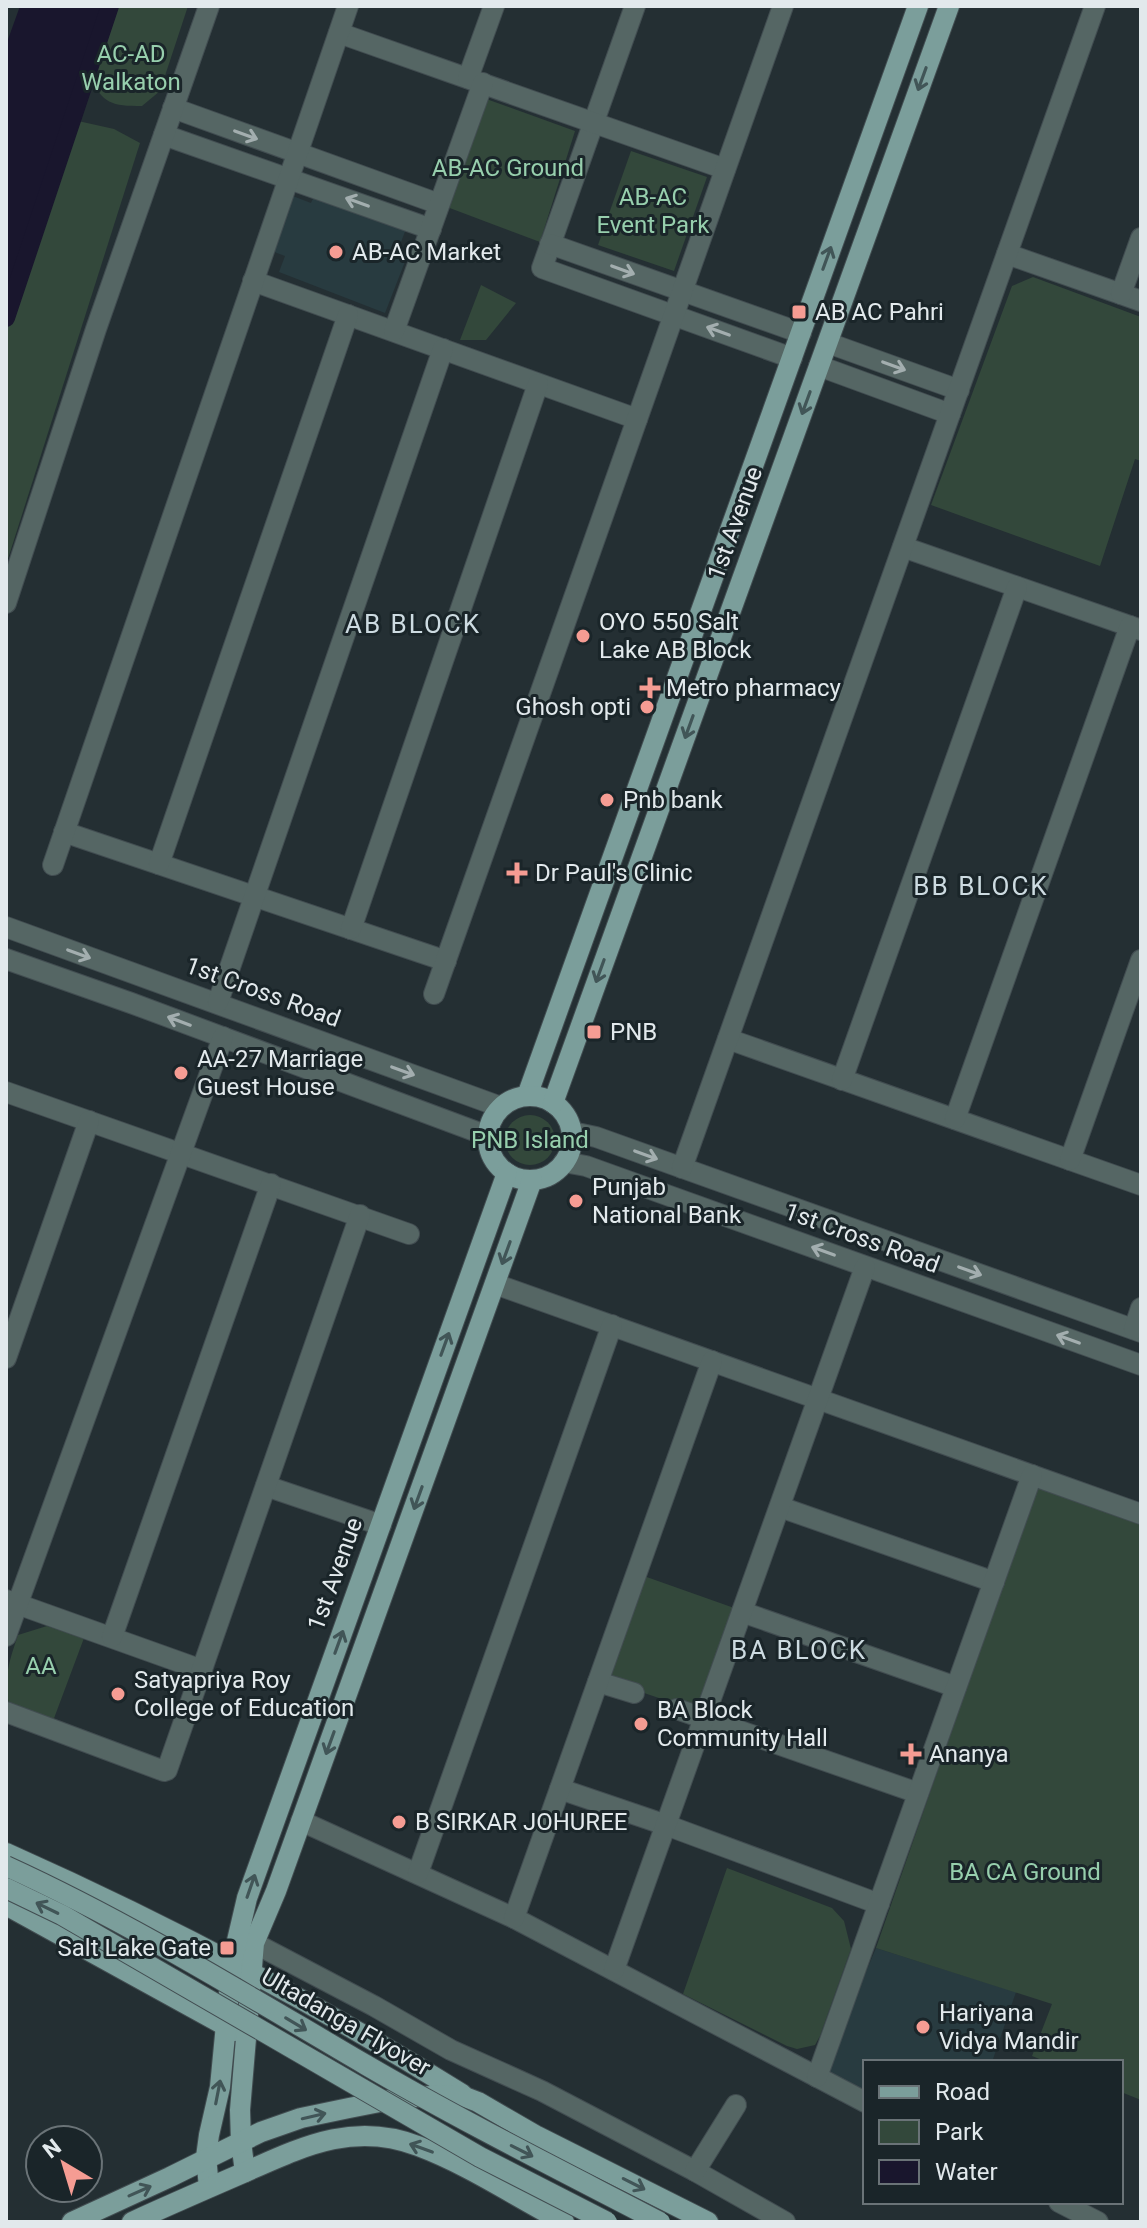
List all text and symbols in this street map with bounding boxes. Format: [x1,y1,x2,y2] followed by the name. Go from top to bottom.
[81,40,181,96] park label: AC-AD Walkaton
[914,67,929,92] one-way arrow
[234,129,259,144] one-way arrow
[432,154,584,182] park label: AB-AC Ground
[597,183,710,239] park label: AB-AC Event Park
[345,194,370,209] one-way arrow
[352,238,501,266] place label: AB-AC Market
[327,243,345,261] marker: AB-AC Market
[821,246,836,271] one-way arrow
[611,264,635,278] one-way arrow
[815,298,944,326] place label: AB AC Pahri
[790,303,808,321] marker: AB AC Pahri
[706,323,731,338] one-way arrow
[881,360,906,375] one-way arrow
[798,390,812,415] one-way arrow
[702,463,768,583] street label: 1st Avenue
[599,608,752,664] place label: OYO 550 Salt Lake AB Block
[345,609,481,639] district label: AB BLOCK
[574,627,592,645] marker: OYO 550 Salt Lake AB Block
[666,674,842,702] place label: Metro pharmacy
[641,679,659,697] marker: Metro pharmacy
[515,693,631,721] place label: Ghosh opti
[638,698,656,716] marker: Ghosh opti
[681,714,695,738] one-way arrow
[623,786,724,814] place label: Pnb bank
[598,791,616,809] marker: Pnb bank
[535,859,693,887] place label: Dr Paul's Clinic
[506,862,528,884] marker: Dr Paul's Clinic
[913,871,1049,901] district label: BB BLOCK
[67,948,91,962] one-way arrow
[182,951,344,1033] street label: 1st Cross Road
[592,958,607,983] one-way arrow
[167,1012,192,1027] one-way arrow
[610,1018,657,1046] place label: PNB
[585,1023,603,1041] marker: PNB
[197,1045,363,1101] place label: AA-27 Marriage Guest House
[172,1064,190,1082] marker: AA-27 Marriage Guest House
[390,1065,415,1079] one-way arrow
[471,1126,589,1154] park label: PNB Island
[633,1149,658,1163] one-way arrow
[592,1173,742,1229] place label: Punjab National Bank
[567,1192,585,1210] marker: Punjab National Bank
[781,1197,943,1279] street label: 1st Cross Road
[497,1240,512,1265] one-way arrow
[811,1243,836,1258] one-way arrow
[957,1265,982,1279] one-way arrow
[1055,1330,1080,1345] one-way arrow
[439,1332,454,1357] one-way arrow
[410,1485,424,1510] one-way arrow
[302,1514,368,1634] street label: 1st Avenue
[333,1630,347,1654] one-way arrow
[731,1635,867,1665] district label: BA BLOCK
[25,1652,57,1680] park label: AA
[134,1666,354,1722] place label: Satyapriya Roy College of Education
[109,1685,127,1703] marker: Satyapriya Roy College of Education
[657,1696,828,1752] place label: BA Block Community Hall
[632,1715,650,1733] marker: BA Block Community Hall
[321,1730,336,1755] one-way arrow
[929,1740,1008,1768] place label: Ananya
[900,1743,922,1765] marker: Ananya
[415,1808,627,1836] place label: B SIRKAR JOHUREE
[390,1813,408,1831] marker: B SIRKAR JOHUREE
[949,1858,1101,1886] park label: BA CA Ground
[245,1874,260,1899] one-way arrow
[35,1900,59,1915] one-way arrow
[57,1934,211,1962] place label: Salt Lake Gate
[218,1939,236,1957] marker: Salt Lake Gate
[256,1962,436,2082] street label: Ultadanga Flyover
[939,1999,1079,2055] place label: Hariyana Vidya Mandir
[284,2016,307,2032] one-way arrow
[914,2018,932,2036] marker: Hariyana Vidya Mandir
[863,2060,1123,2204] legend
[935,2078,990,2106] text: Road
[211,2080,226,2106] one-way arrow
[300,2107,326,2122] one-way arrow
[935,2118,984,2146] text: Park
[24,2124,104,2204] north arrow
[38,2134,66,2163] text: N
[409,2139,434,2154] one-way arrow
[510,2144,534,2159] one-way arrow
[935,2158,998,2186] text: Water
[621,2177,645,2192] one-way arrow
[127,2183,151,2198] one-way arrow

